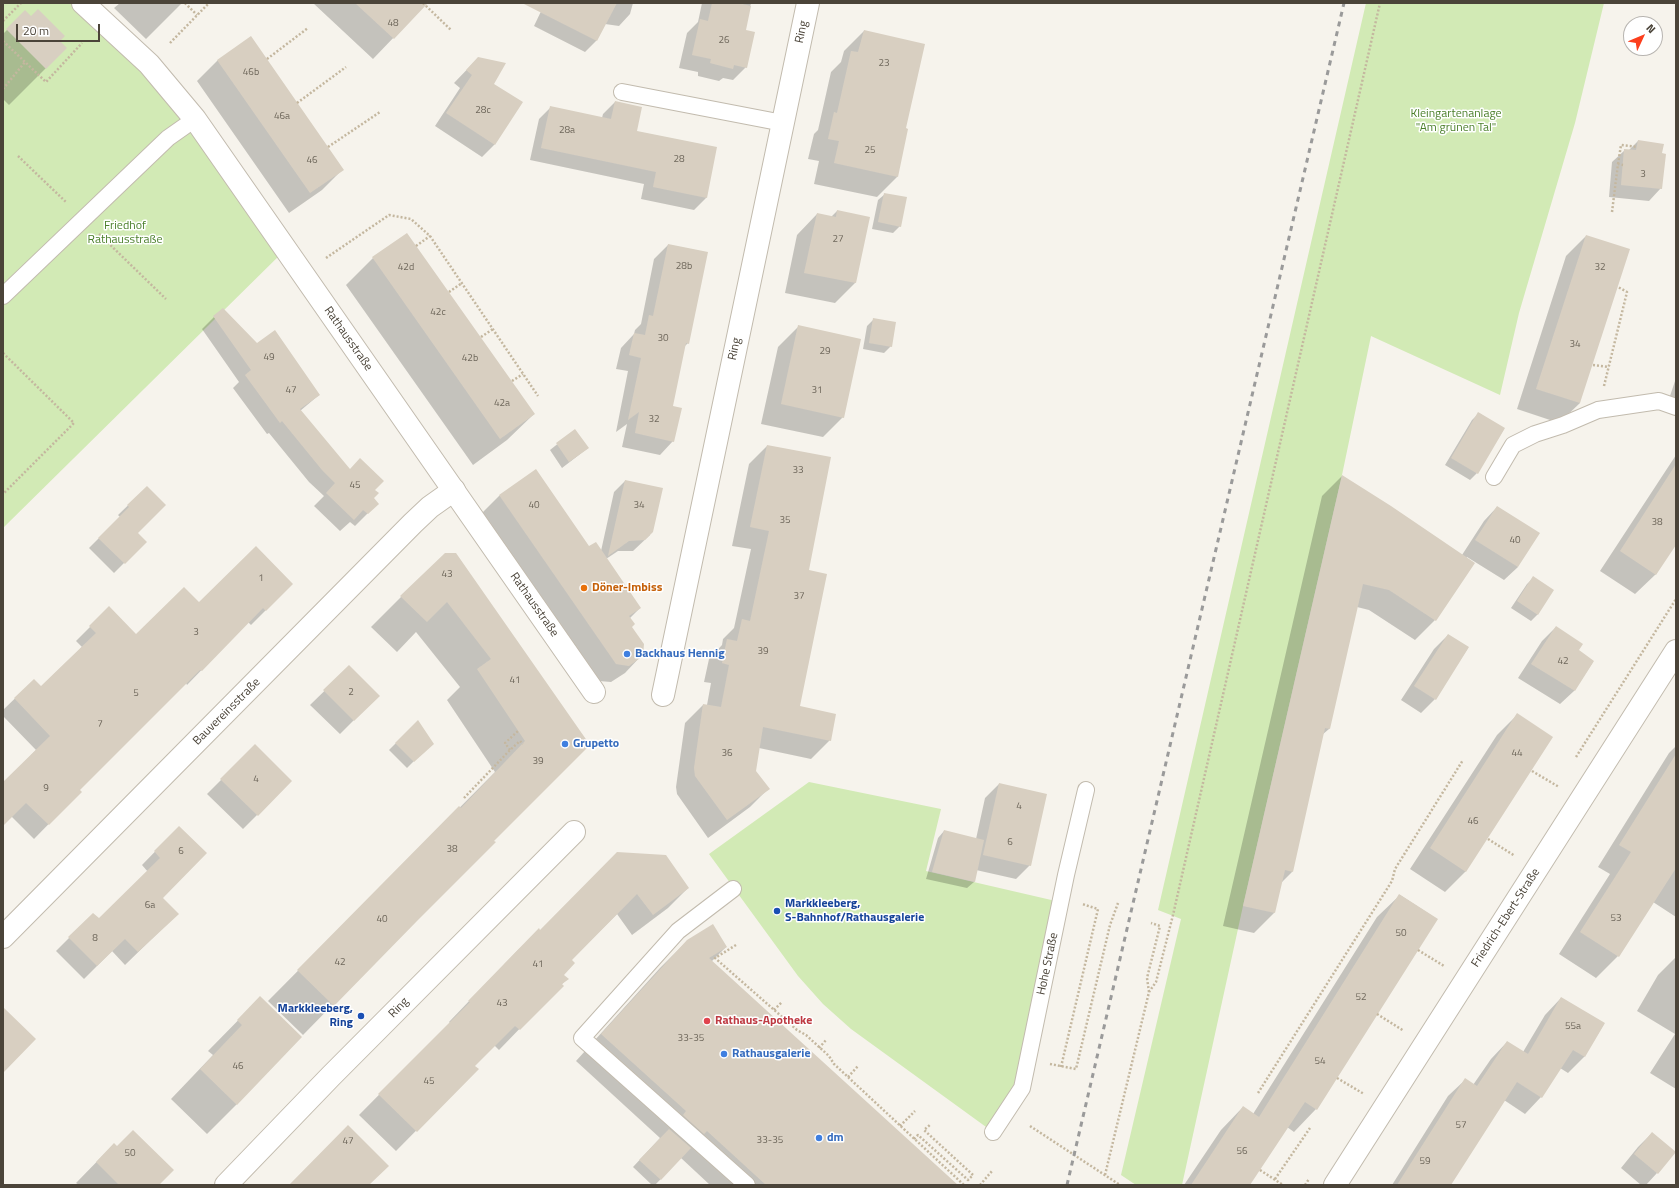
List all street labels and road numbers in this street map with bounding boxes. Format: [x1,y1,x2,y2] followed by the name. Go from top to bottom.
[793,19,811,45] street label: Ring
[321,304,375,374] street label: Rathausstraße
[726,336,744,362] street label: Ring
[507,570,561,640] street label: Rathausstraße
[190,675,264,749] street label: Bauvereinsstraße
[1469,866,1543,970] street label: Friedrich-Ebert-Straße
[1034,932,1062,996] street label: Hohe Straße
[386,995,412,1021] street label: Ring

